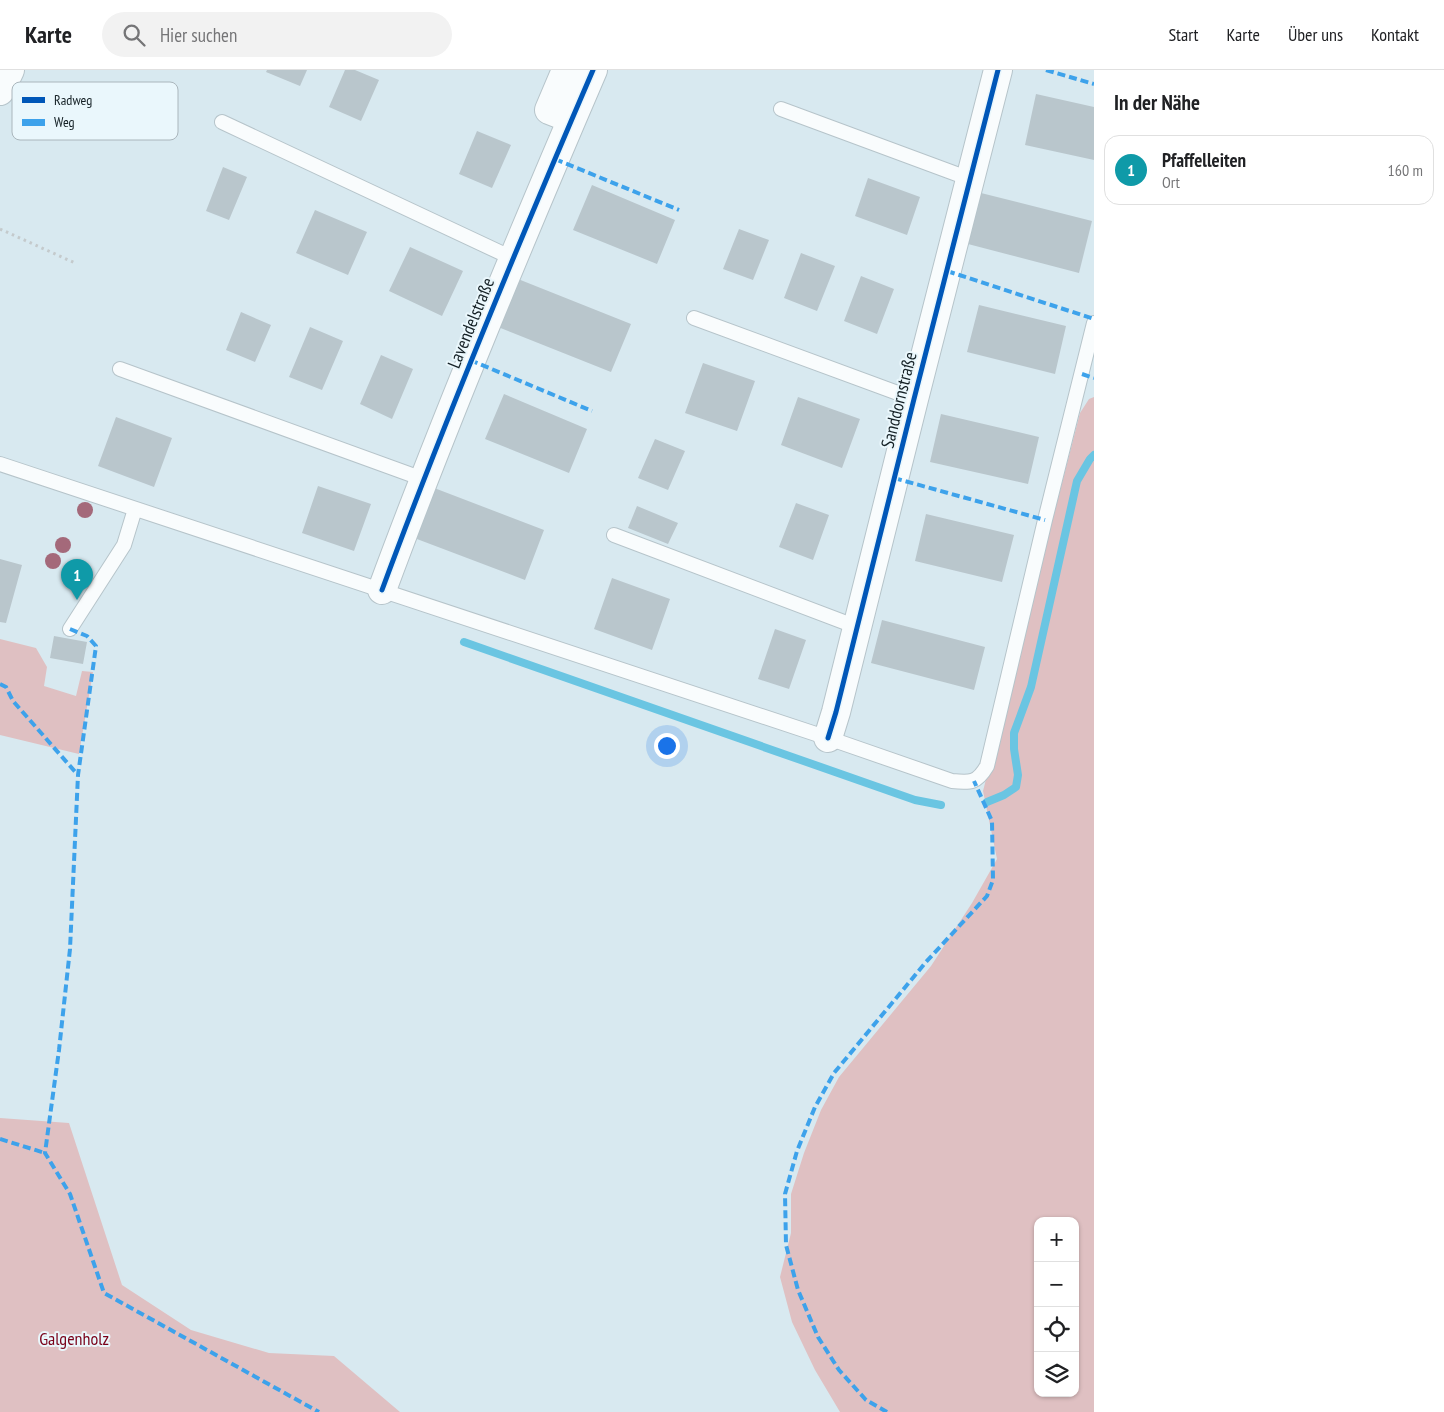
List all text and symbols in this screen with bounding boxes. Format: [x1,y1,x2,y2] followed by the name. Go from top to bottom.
[102,12,452,57] search box
[25,19,72,50] text: Karte
[120,21,148,49] icon: search
[160,23,237,47] text: Hier suchen
[1168,23,1199,46] text: Start
[1227,23,1260,46] text: Karte
[1288,23,1343,46] text: Über uns
[1371,23,1419,46] text: Kontakt
[12,82,178,140] legend
[1114,89,1200,116] text: In der Nähe
[54,91,92,109] text: Radweg
[54,113,75,131] text: Weg
[1162,148,1246,172] text: Pfaffelleiten
[1127,160,1135,180] text: 1
[1388,160,1423,180] text: 160 m
[1162,172,1180,192] text: Ort
[442,274,499,371] street label: Lavendelstraße
[875,349,922,450] street label: Sanddornstraße
[61,559,93,600] pin: 1
[654,733,680,759] your location
[1034,1217,1079,1397] map controls
[1034,1217,1079,1262] button: +
[1034,1262,1079,1307] button: −
[1034,1307,1079,1352] button: locate
[39,1327,109,1350] park label: Galgenholz
[1034,1352,1079,1397] button: layers

